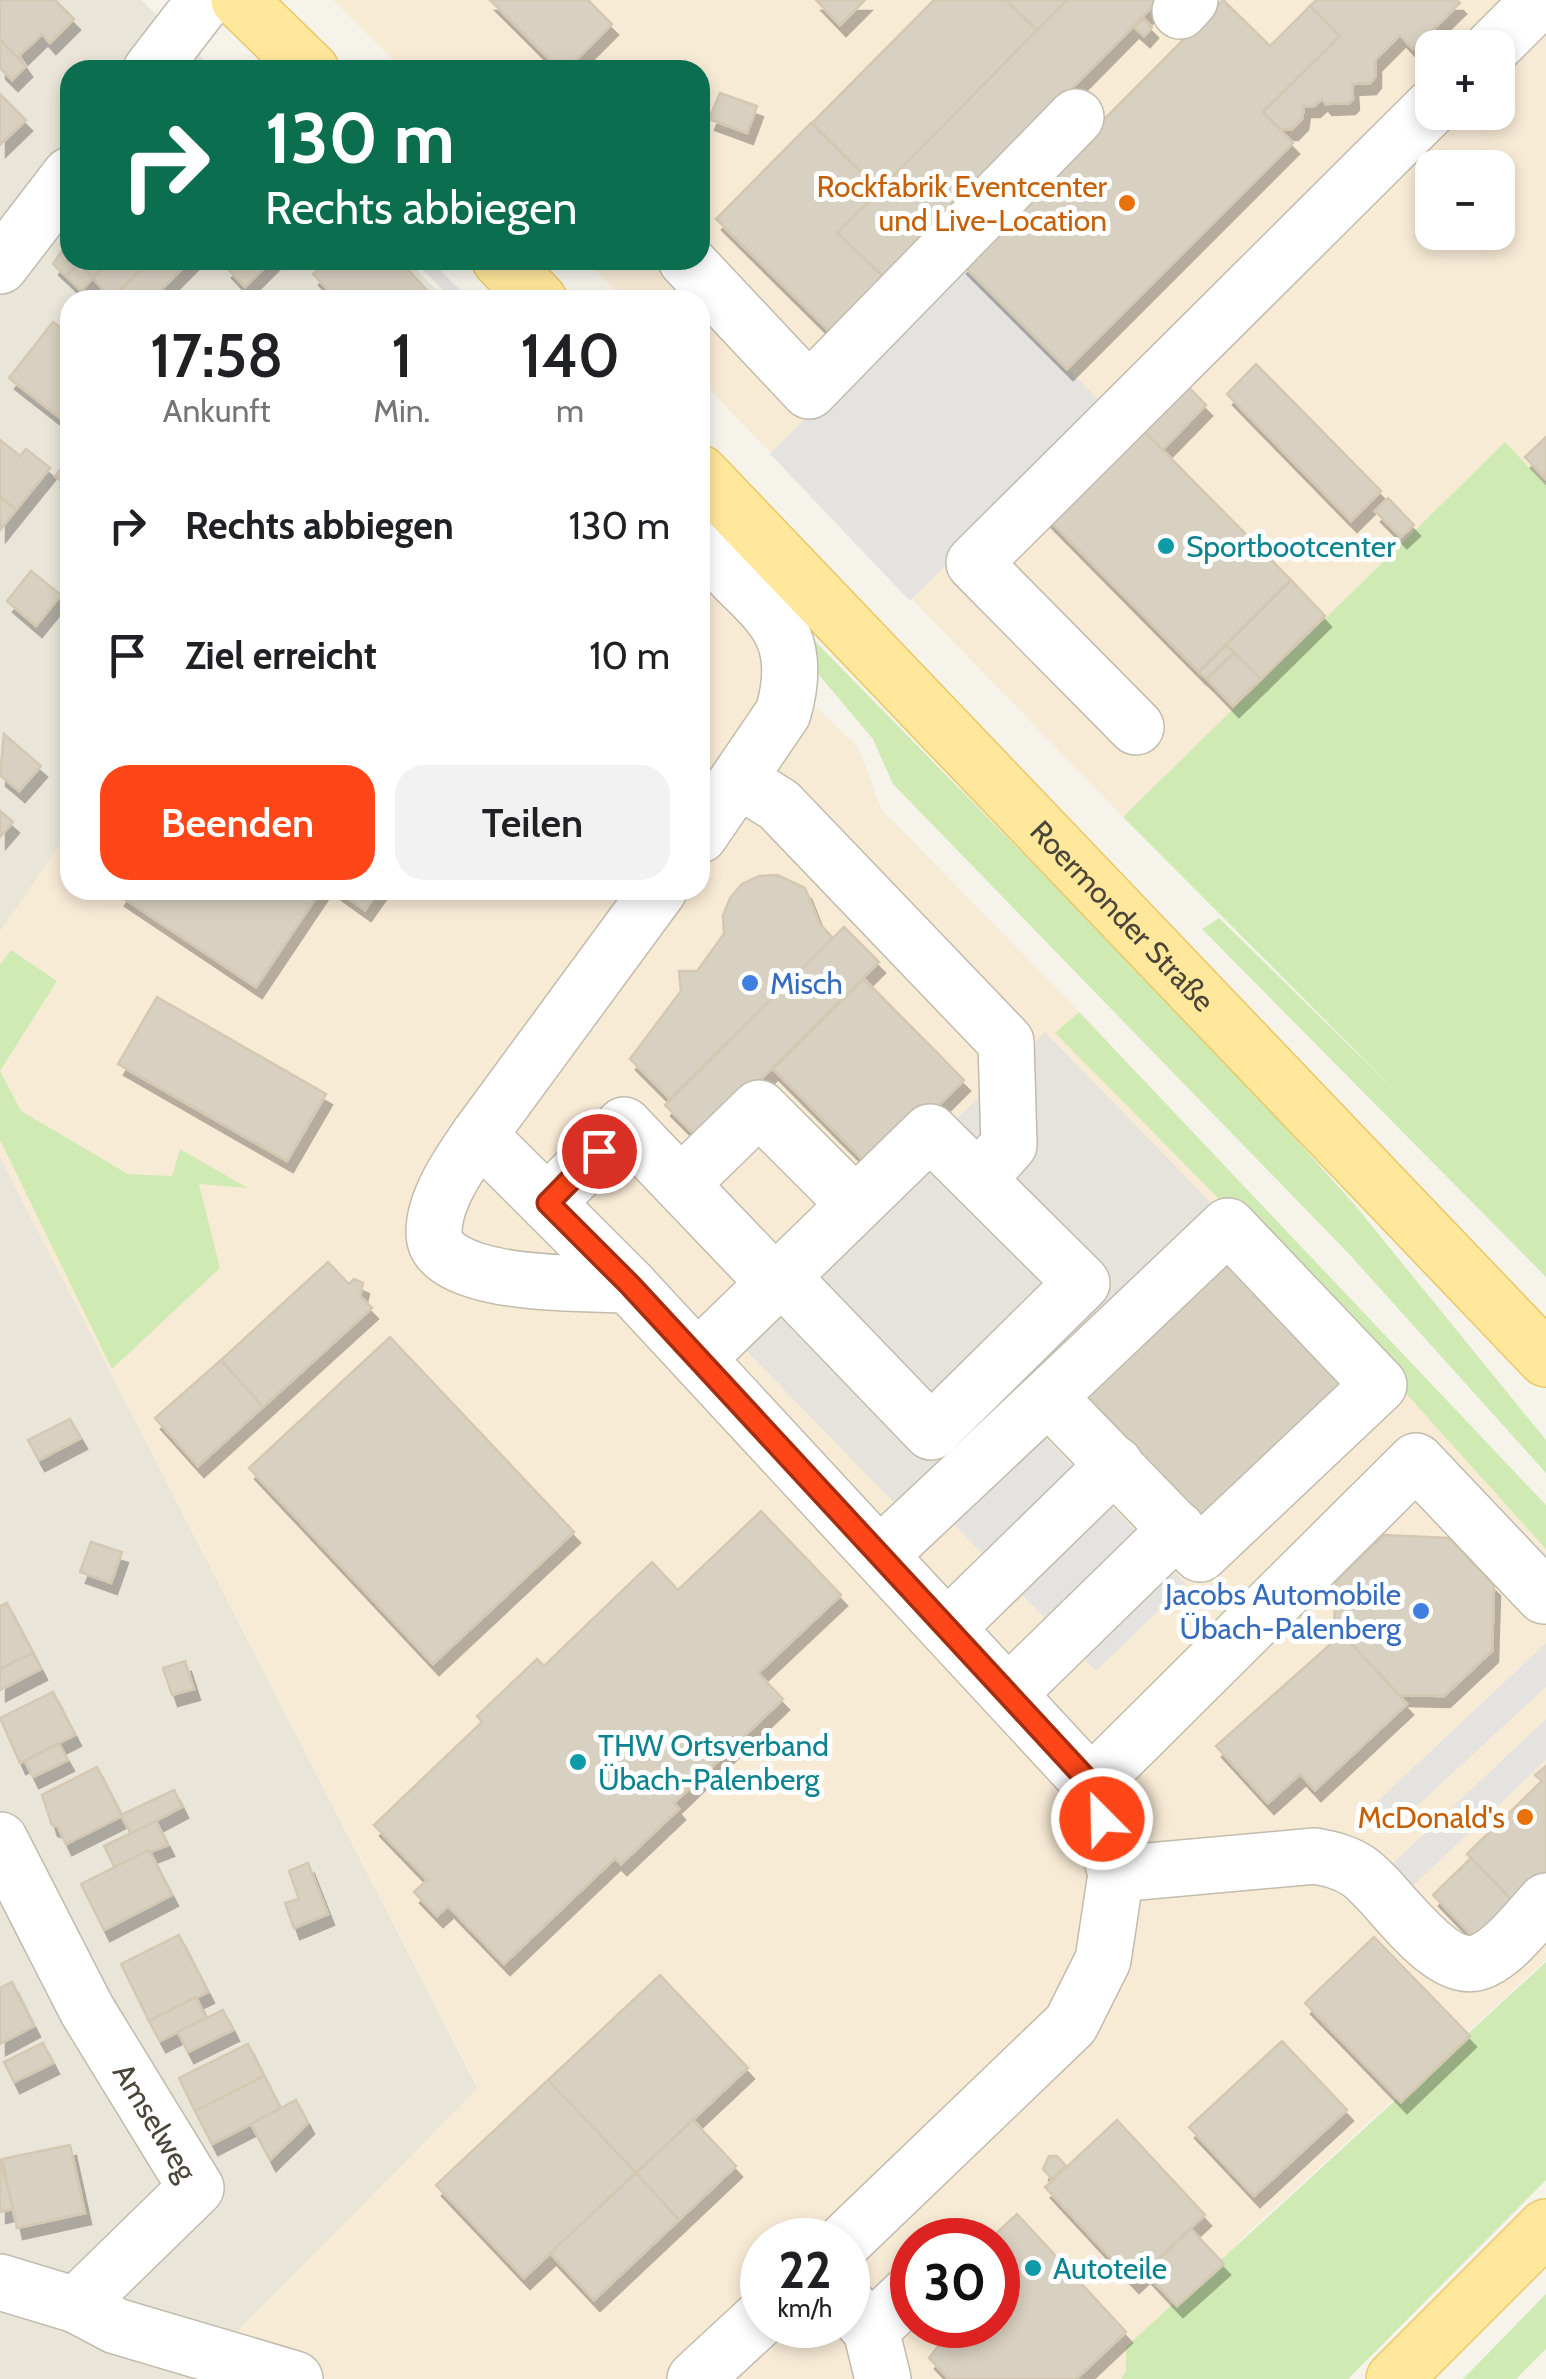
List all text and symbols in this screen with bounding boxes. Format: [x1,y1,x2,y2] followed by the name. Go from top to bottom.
[1415,30,1515,250] map controls
[1415,30,1515,130] button: +
[265,95,455,181] text: 130 m
[100,100,230,230] icon: right
[1415,150,1515,250] button: −
[816,168,1108,239] place label: Rockfabrik Eventcenter und Live-Location
[265,181,577,235] text: Rechts abbiegen
[1116,192,1138,214] marker: Rockfabrik Eventcenter und Live-Location
[150,319,283,392] text: 17:58
[391,319,412,392] text: 1
[520,319,620,392] text: 140
[163,391,271,430] text: Ankunft
[373,391,430,430] text: Min.
[556,391,584,430] text: m
[100,498,155,553] icon: right
[185,502,454,549] text: Rechts abbiegen
[569,502,670,549] text: 130 m
[1186,528,1396,565] place label: Sportbootcenter
[1155,535,1177,557] marker: Sportbootcenter
[100,628,155,683] icon: arrive
[185,632,377,679] text: Ziel erreicht
[589,632,670,679] text: 10 m
[100,765,375,880] button: Beenden
[395,765,670,880] button: Teilen
[1023,812,1222,1019] street label: Roermonder Straße
[770,965,843,1002] place label: Misch
[739,972,761,994] marker: Misch
[557,1109,642,1194] pin
[572,1124,627,1179] icon: arrive
[1164,1576,1402,1647] place label: Jacobs Automobile Übach-Palenberg
[1410,1600,1432,1622] marker: Jacobs Automobile Übach-Palenberg
[598,1727,829,1798] place label: THW Ortsverband Übach-Palenberg
[567,1751,589,1773] marker: THW Ortsverband Übach-Palenberg
[1050,1767,1154,1871] position arrow
[1358,1799,1505,1836] place label: McDonald's
[1514,1806,1536,1828] marker: McDonald's
[105,2056,206,2188] street label: Amselweg
[890,2218,1020,2348] speed limit sign: 30
[779,2240,831,2301] text: 22
[1053,2250,1167,2287] place label: Autoteile
[1022,2257,1044,2279] marker: Autoteile
[778,2293,832,2323] text: km/h

